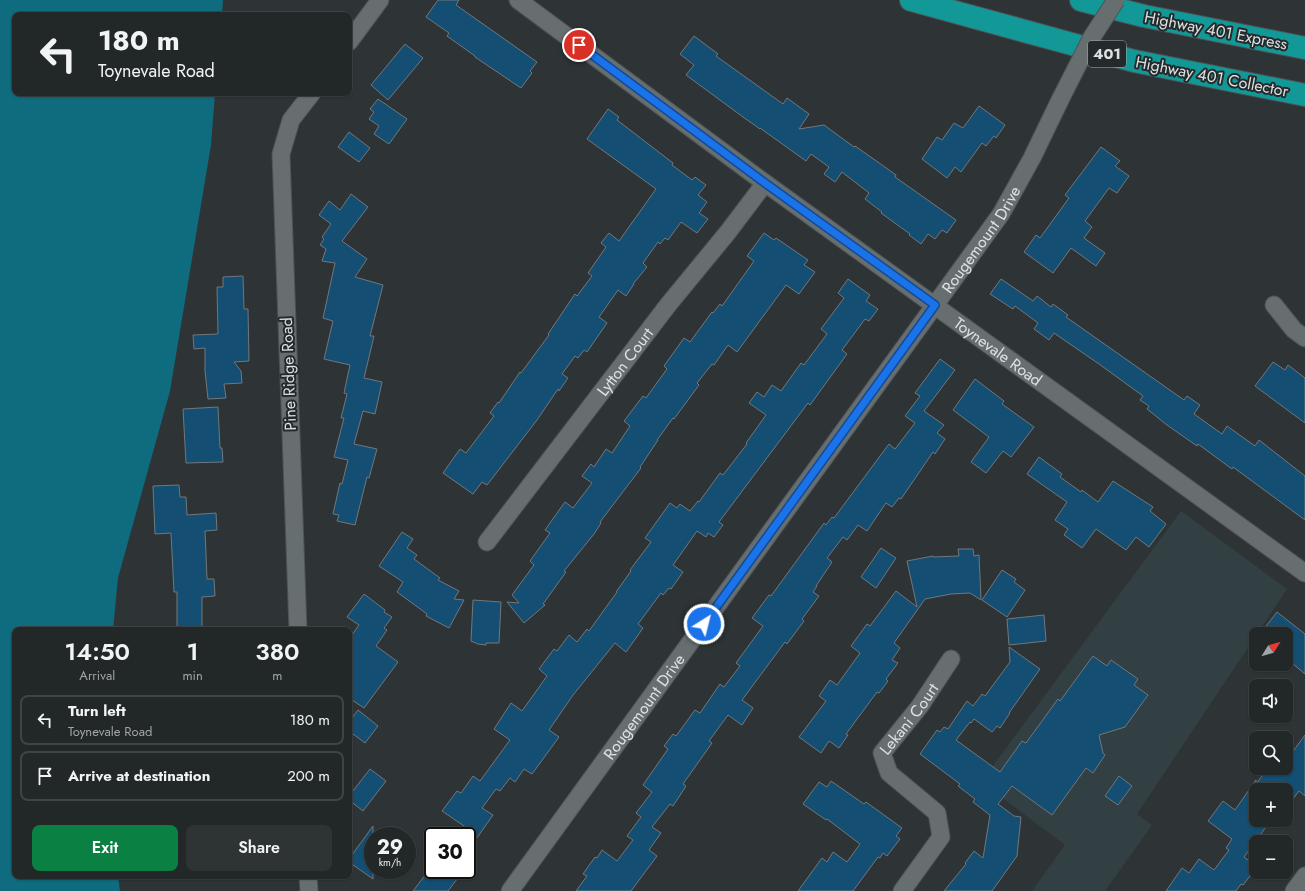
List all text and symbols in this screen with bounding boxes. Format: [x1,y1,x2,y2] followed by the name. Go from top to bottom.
[1142,5,1289,56] street label: Highway 401 Express
[98,20,180,61] text: 180 m
[32,28,84,80] icon: left
[562,28,596,62] pin
[568,34,590,56] icon: arrive
[1088,41,1126,67] road number: 401
[1133,50,1291,103] street label: Highway 401 Collector
[98,58,215,84] text: Toynevale Road
[936,182,1026,298] street label: Rougemount Drive
[949,312,1047,392] street label: Toynevale Road
[275,317,302,431] street label: Pine Ridge Road
[592,323,659,401] street label: Lytton Court
[683,603,725,645] position arrow
[1249,627,1293,671] north arrow
[1249,627,1293,879] map controls
[64,634,130,669] text: 14:50
[187,634,199,669] text: 1
[255,634,300,669] text: 380
[598,649,691,764] street label: Rougemount Drive
[79,666,115,685] text: Arrival
[182,666,203,685] text: min
[272,666,282,685] text: m
[874,679,944,760] street label: Lekani Court
[1249,679,1293,723] button: sound
[68,700,126,722] text: Turn left
[34,709,56,731] icon: left
[290,709,330,731] text: 180 m
[68,722,152,741] text: Toynevale Road
[1249,731,1293,775] button: search
[34,765,56,787] icon: arrive
[68,765,210,787] text: Arrive at destination
[287,765,330,787] text: 200 m
[1249,783,1293,827] button: +
[32,825,178,871] button: Exit
[186,825,332,871] button: Share
[424,827,476,879] speed limit sign: 30
[377,833,403,862] text: 29
[1249,835,1293,879] button: −
[379,855,401,870] text: km/h

